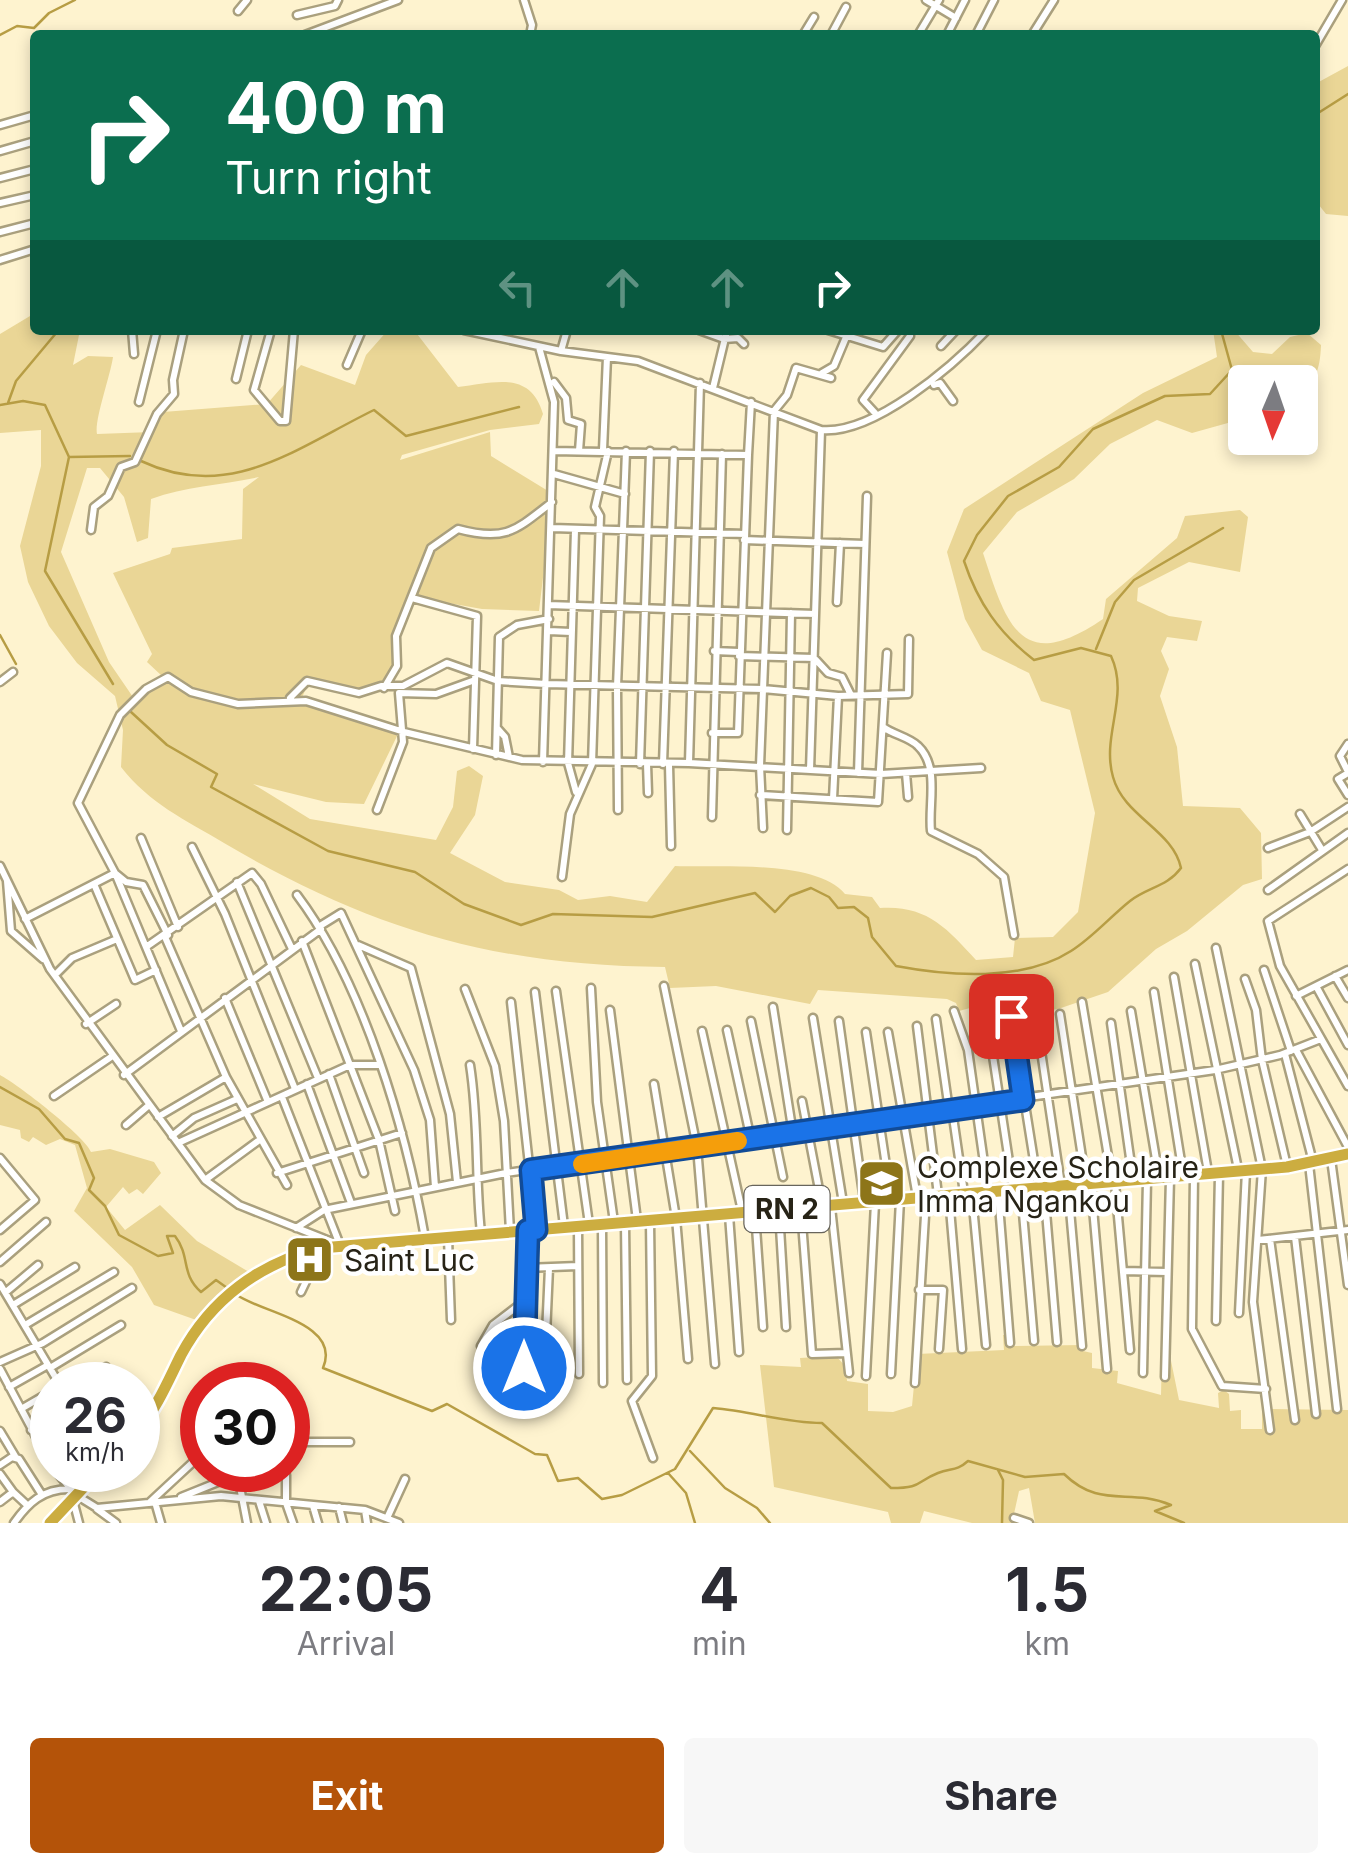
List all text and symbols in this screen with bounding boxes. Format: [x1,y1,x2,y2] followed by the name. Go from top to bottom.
[225,65,447,150] text: 400 m
[60,70,190,200] icon: right
[225,150,432,205] text: Turn right
[490,260,545,315] icon: left
[595,260,650,315] icon: ahead
[700,260,755,315] icon: ahead
[805,260,860,315] icon: right
[1228,365,1318,455] north arrow
[1228,365,1318,455] map controls
[969,974,1054,1059] pin
[984,989,1039,1044] icon: arrive
[917,1149,1199,1219] place label: Complexe Scholaire Imma Ngankou
[856,1158,908,1210] school or university icon: Complexe Scholaire Imma Ngankou
[744,1186,830,1232] road number: RN 2
[283,1234,335,1286] hospital icon: Saint Luc
[344,1242,475,1278] place label: Saint Luc
[472,1316,576,1420] position arrow
[180,1362,310,1492] speed limit sign: 30
[63,1385,127,1445] text: 26
[65,1437,125,1467] text: km/h
[259,1553,433,1625] text: 22:05
[699,1553,740,1625] text: 4
[1005,1553,1089,1625] text: 1.5
[297,1624,395,1663] text: Arrival
[692,1624,747,1663] text: min
[1024,1624,1070,1663] text: km
[30,1738,664,1853] button: Exit
[684,1738,1318,1853] button: Share

